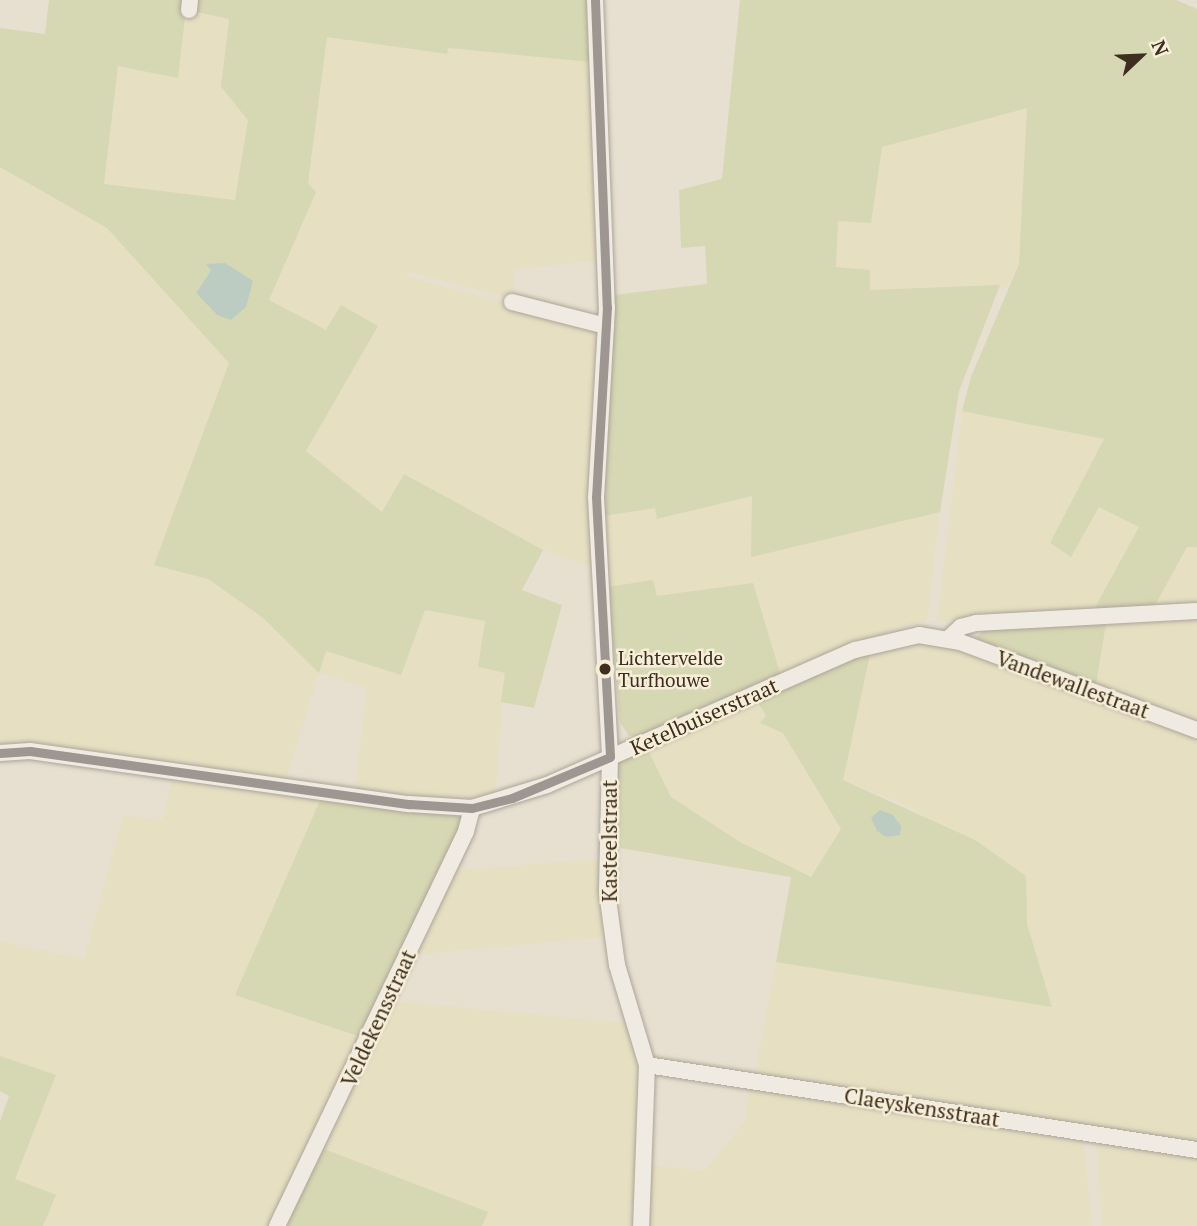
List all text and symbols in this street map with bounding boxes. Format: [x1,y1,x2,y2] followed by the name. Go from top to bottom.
[1106,21,1176,91] north arrow
[1146,36,1175,59] text: N
[993,645,1153,723] street label: Vandewallestraat
[618,647,723,691] place label: Lichtervelde Turfhouwe
[598,662,612,676] marker: Lichtervelde Turfhouwe
[626,672,782,760] street label: Ketelbuiserstraat
[596,780,622,902] street label: Kasteelstraat
[335,946,421,1090] street label: Veldekensstraat
[842,1082,1002,1132] street label: Claeyskensstraat

